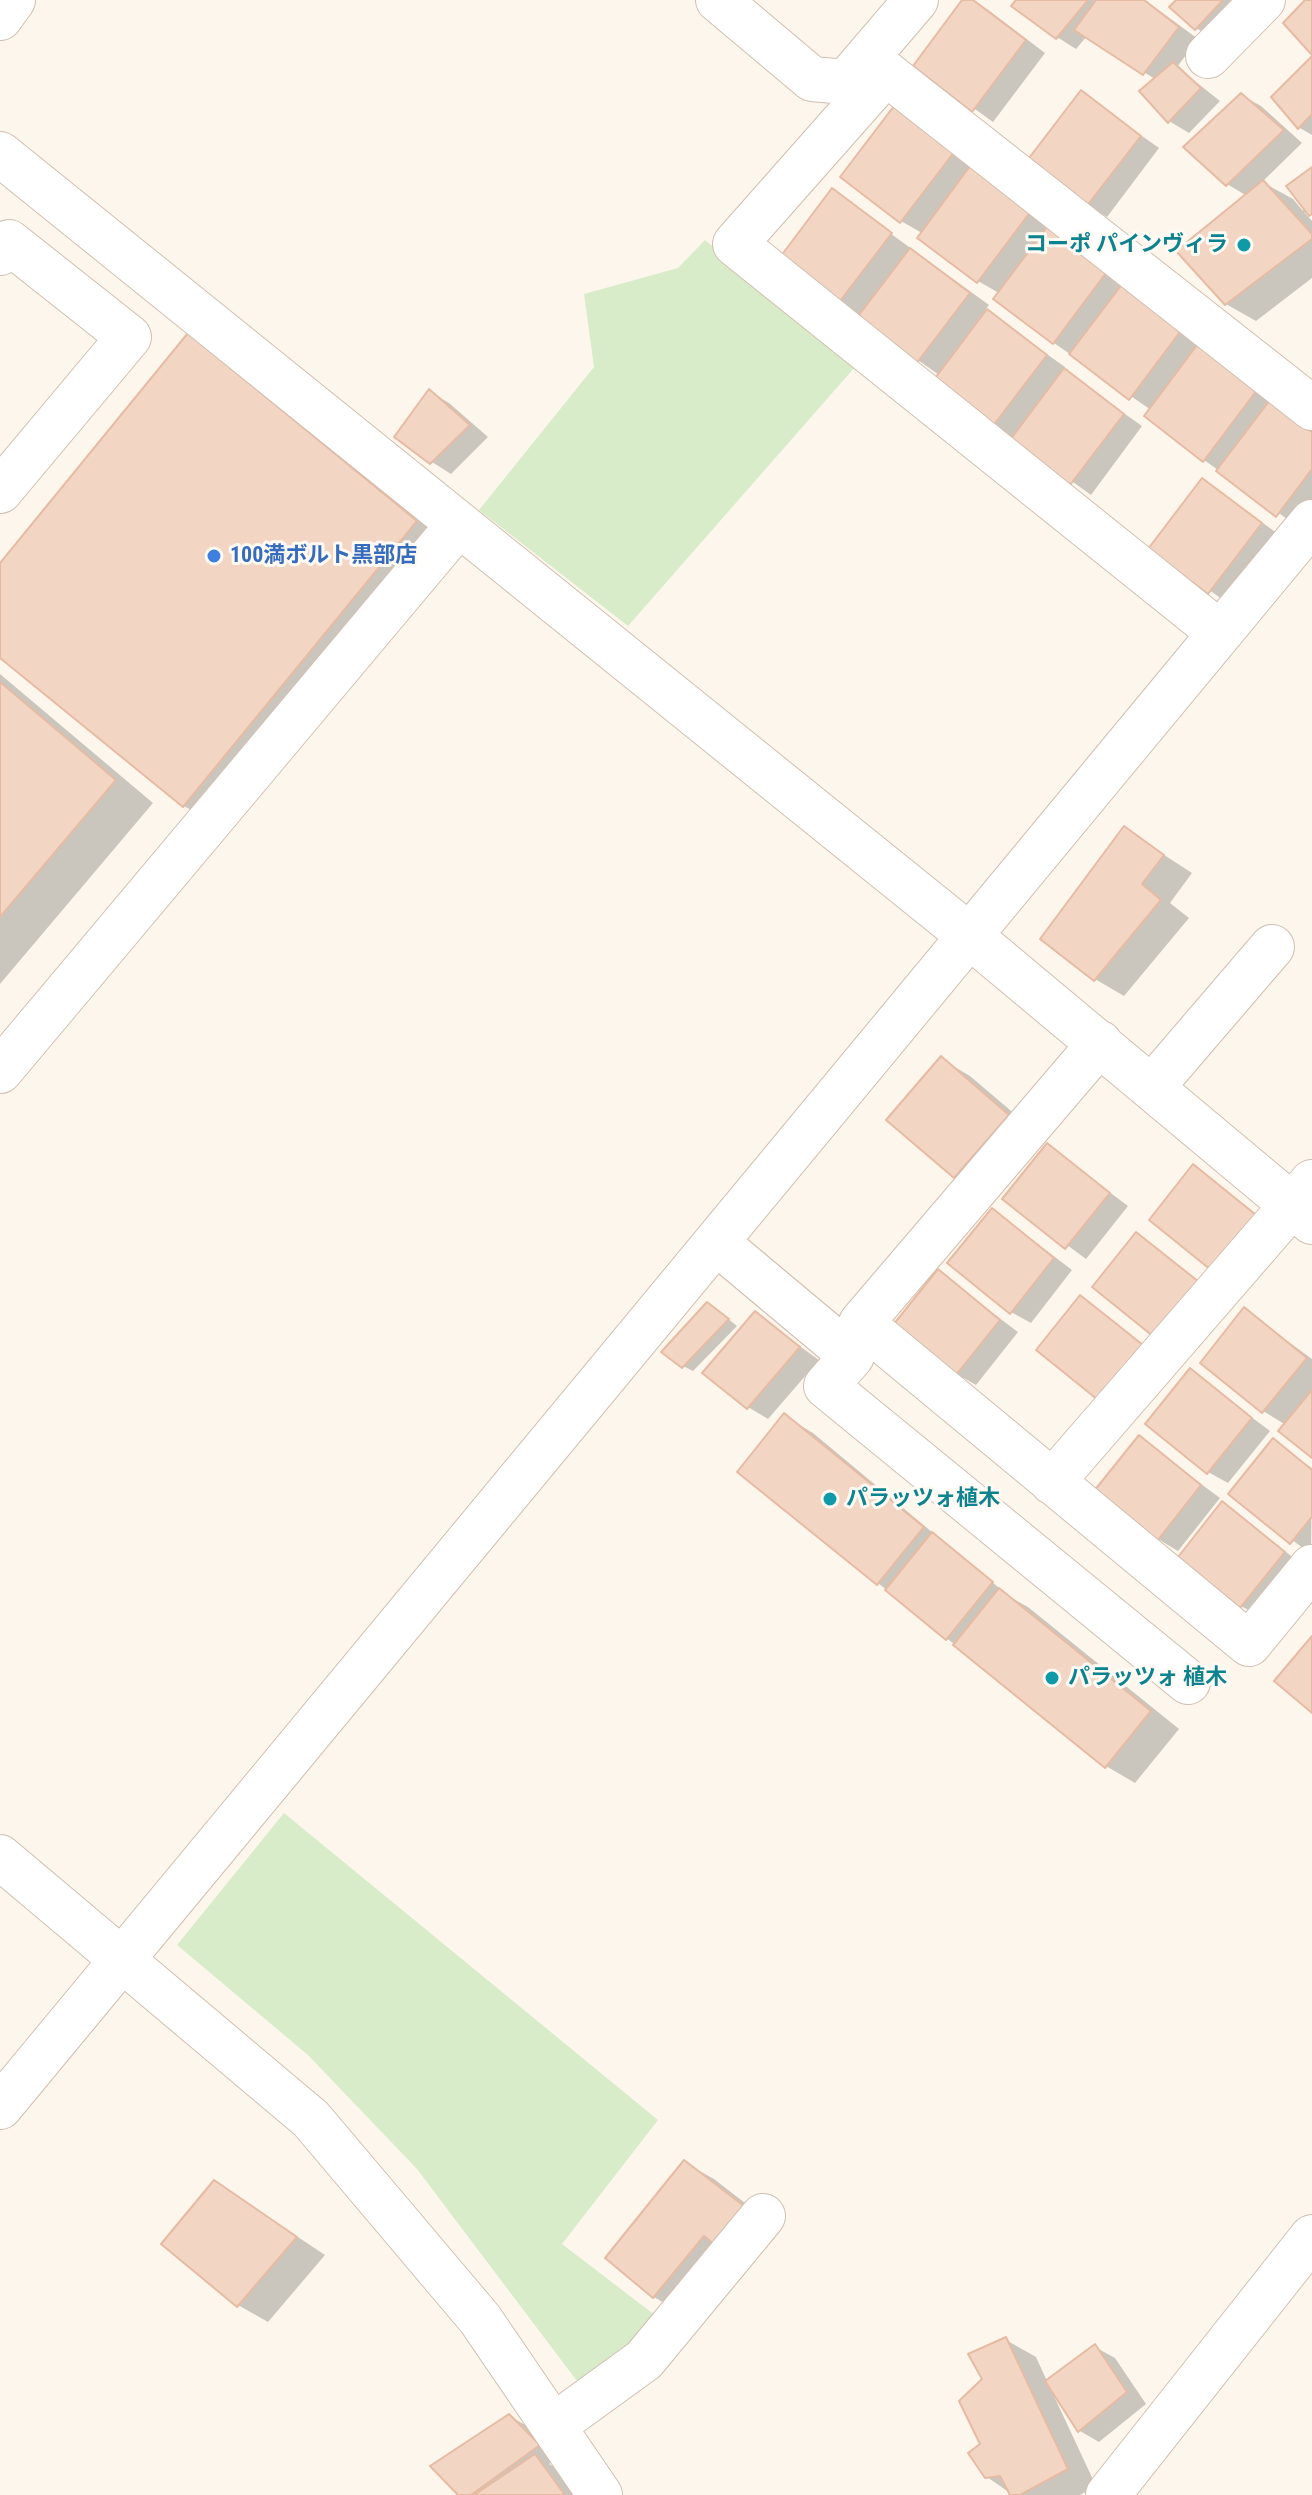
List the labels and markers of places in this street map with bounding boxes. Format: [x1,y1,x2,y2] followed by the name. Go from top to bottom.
[1025,232,1228,258] place label: コーポ パインヴィラ
[1235,236,1253,254] marker: コーポ パインヴィラ
[230,543,417,569] place label: 100満ボルト黒部店
[205,547,223,565] marker: 100満ボルト黒部店
[846,1486,1000,1512] place label: パラッツォ植木
[821,1490,839,1508] marker: パラッツォ植木
[1068,1665,1227,1691] place label: パラッツォ 植木
[1043,1669,1061,1687] marker: パラッツォ 植木

